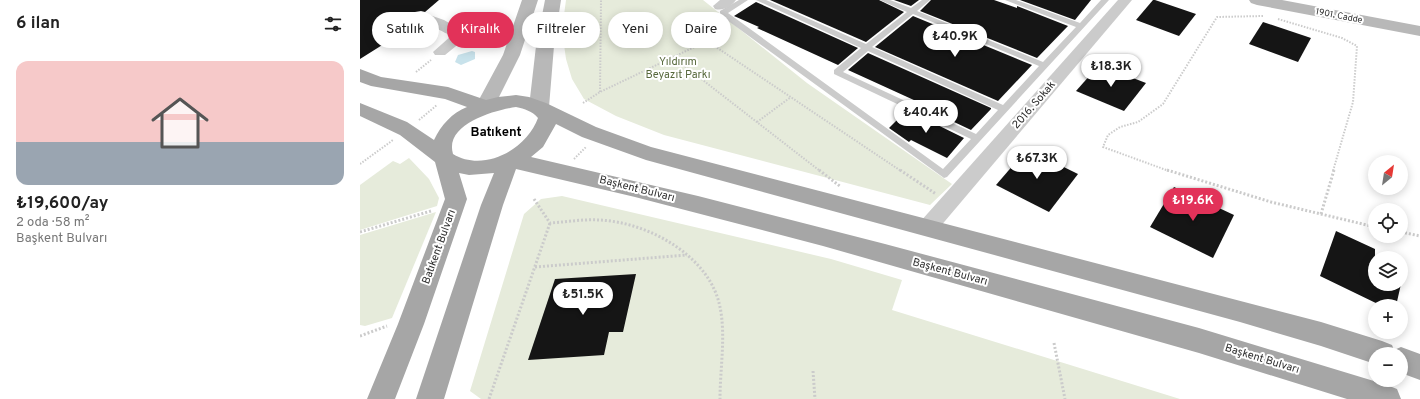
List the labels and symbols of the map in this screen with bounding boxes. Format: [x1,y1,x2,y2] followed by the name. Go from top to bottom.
[1315,6,1364,26] street label: 1901. Cadde
[922,24,988,58] pin: ₺40.9K
[1078,54,1144,88] pin: ₺18.3K
[645,55,711,82] park label: Yıldırım Beyazıt Parkı
[1009,78,1059,132] street label: 2016. Sokak
[893,100,959,134] pin: ₺40.4K
[470,125,522,141] district label: Batıkent
[1004,146,1070,180] pin: ₺67.3K
[1368,155,1408,195] north arrow
[598,173,676,205] street label: Başkent Bulvarı
[1160,188,1226,222] pin: ₺19.6K
[419,208,459,286] street label: Batıkent Bulvarı
[911,255,989,289] street label: Başkent Bulvarı
[550,282,616,316] pin: ₺51.5K
[1223,341,1301,377] street label: Başkent Bulvarı

